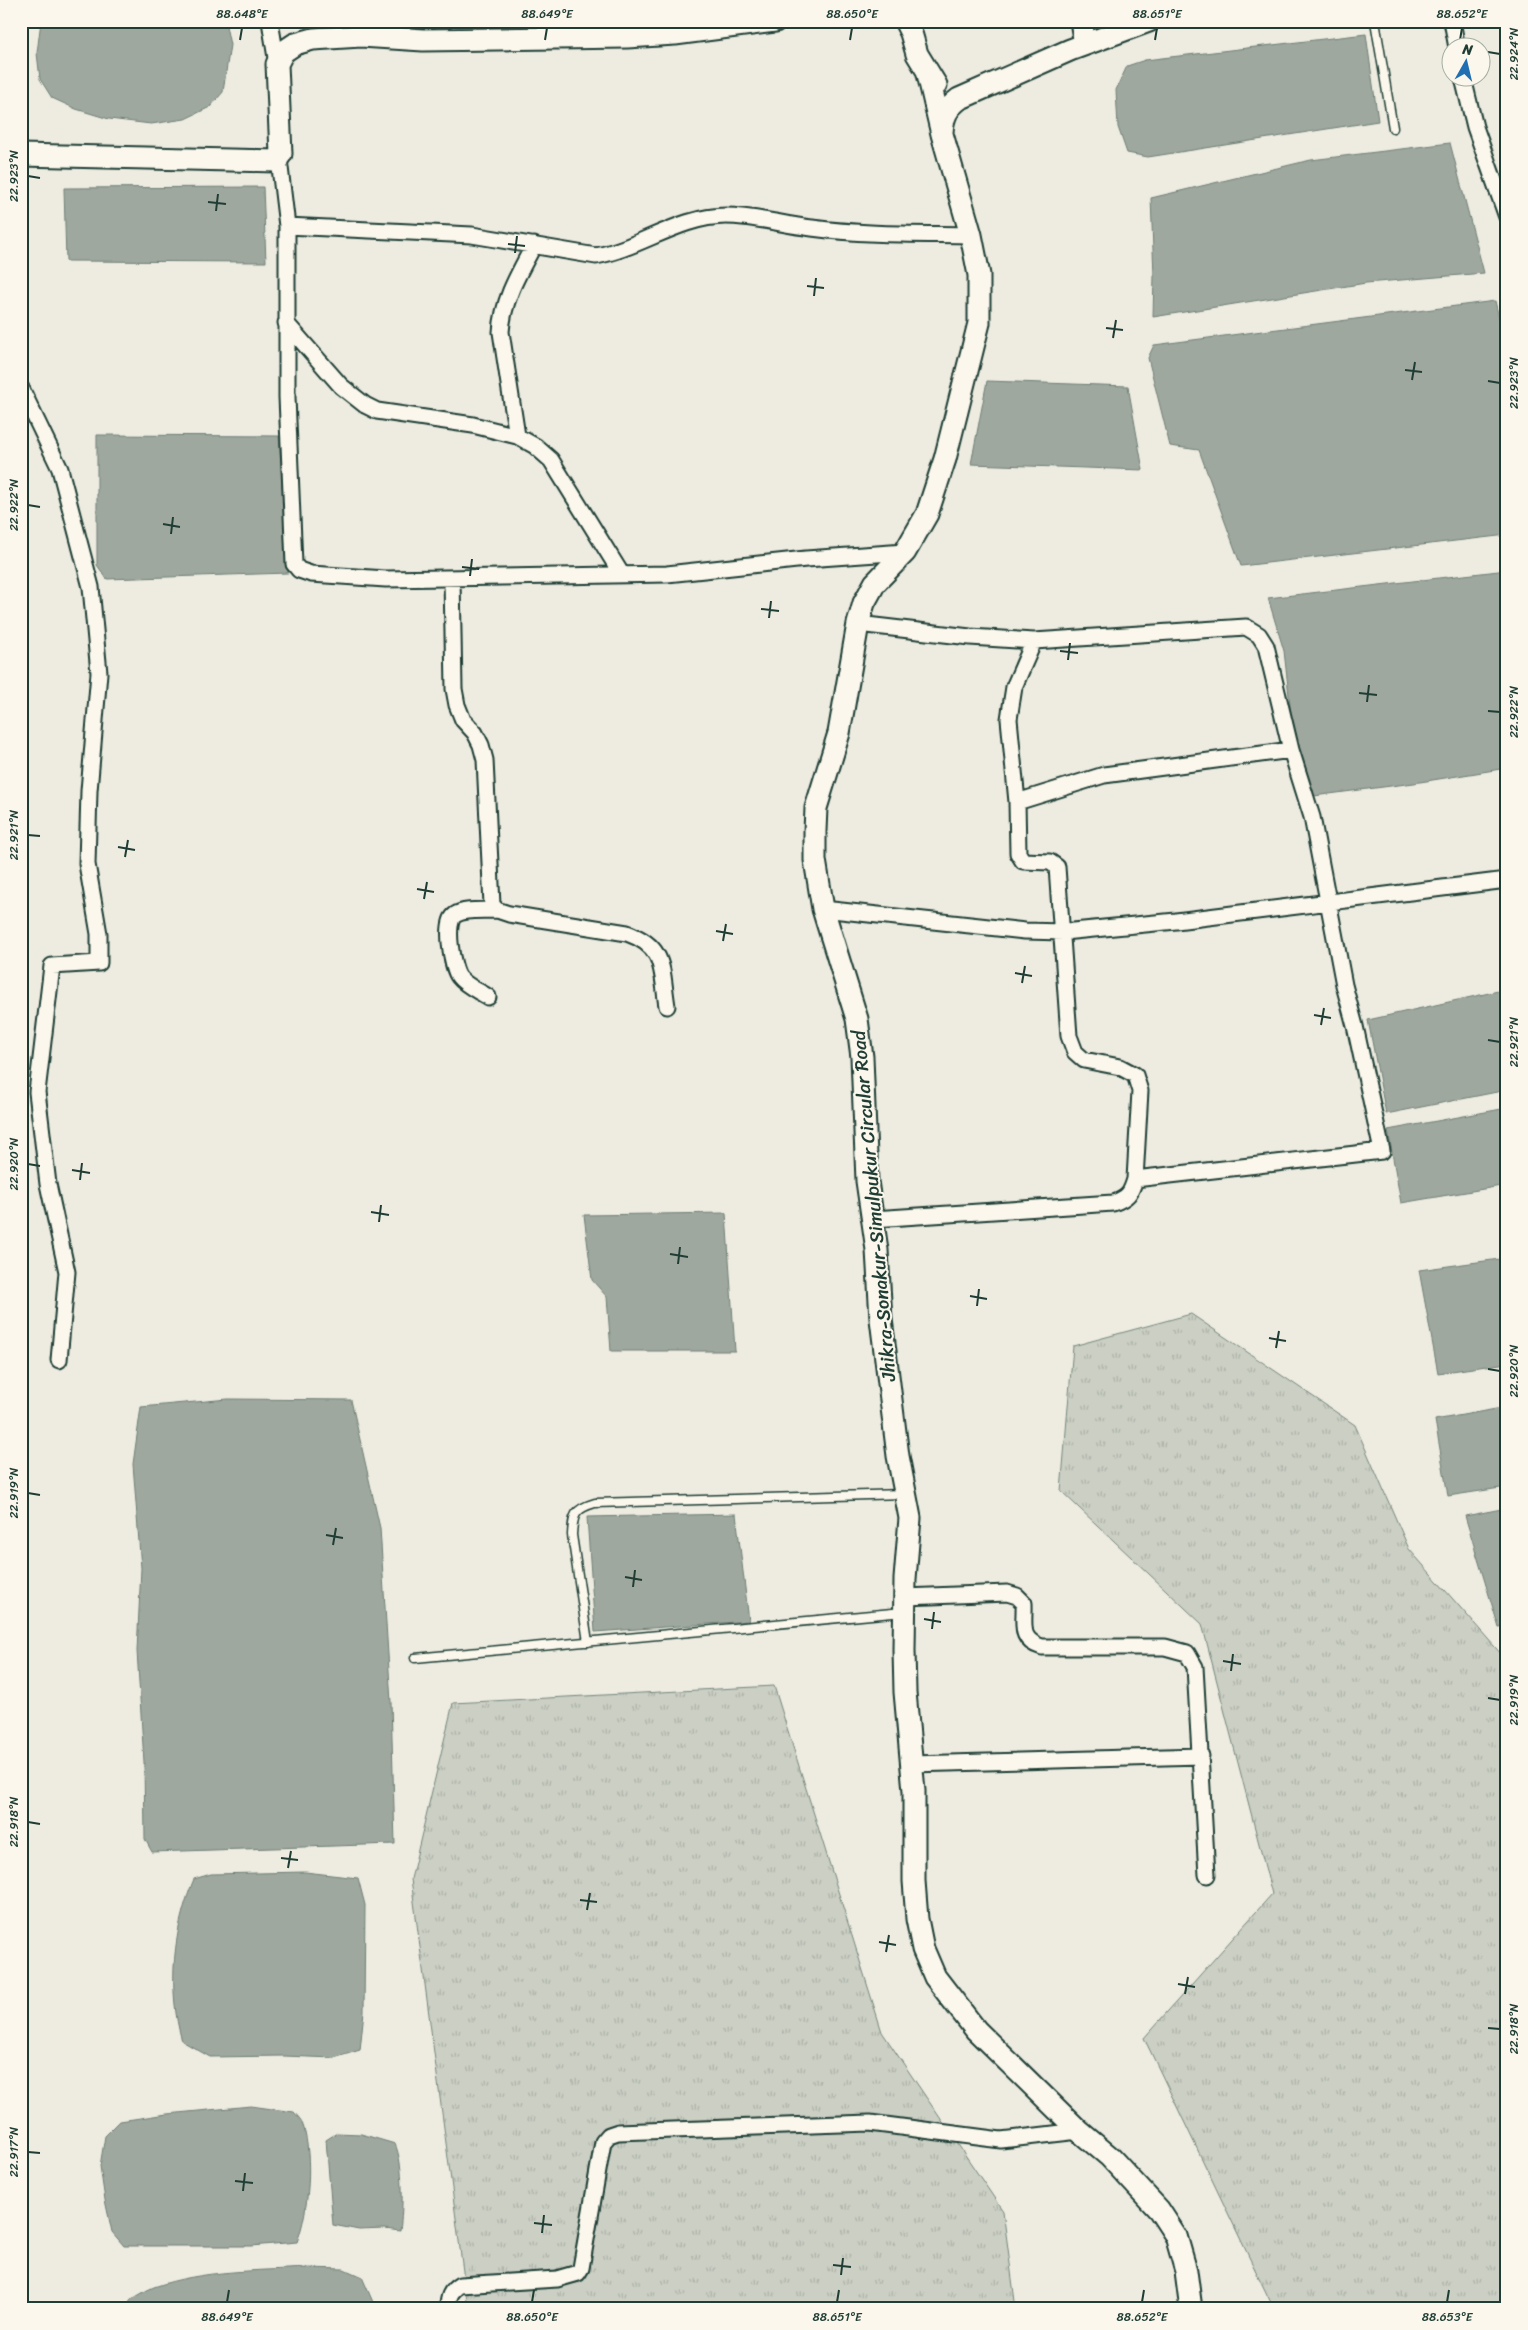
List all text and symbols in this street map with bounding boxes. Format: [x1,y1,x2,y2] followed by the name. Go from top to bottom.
[216,3,269,25] text: 88.648°E
[521,3,574,25] text: 88.649°E
[826,3,879,25] text: 88.650°E
[1132,3,1183,25] text: 88.651°E
[1437,3,1489,25] text: 88.652°E
[1503,27,1525,80] text: 22.924°N
[1460,36,1475,63] text: N
[1440,38,1490,88] north arrow
[3,149,25,202] text: 22.923°N
[1503,356,1525,409] text: 22.923°N
[3,478,25,531] text: 22.922°N
[1503,685,1525,738] text: 22.922°N
[3,809,25,860] text: 22.921°N
[1503,1016,1525,1067] text: 22.921°N
[842,1027,905,1384] street label: Jhikra-Sonakur-Simulpukur Circular Road
[3,1137,25,1190] text: 22.920°N
[1503,1344,1525,1397] text: 22.920°N
[3,1467,25,1518] text: 22.919°N
[1503,1674,1525,1725] text: 22.919°N
[3,1796,25,1847] text: 22.918°N
[1503,2003,1525,2054] text: 22.918°N
[3,2126,25,2177] text: 22.917°N
[201,2306,254,2328] text: 88.649°E
[506,2306,559,2328] text: 88.650°E
[812,2306,863,2328] text: 88.651°E
[1117,2306,1169,2328] text: 88.652°E
[1422,2306,1474,2328] text: 88.653°E

